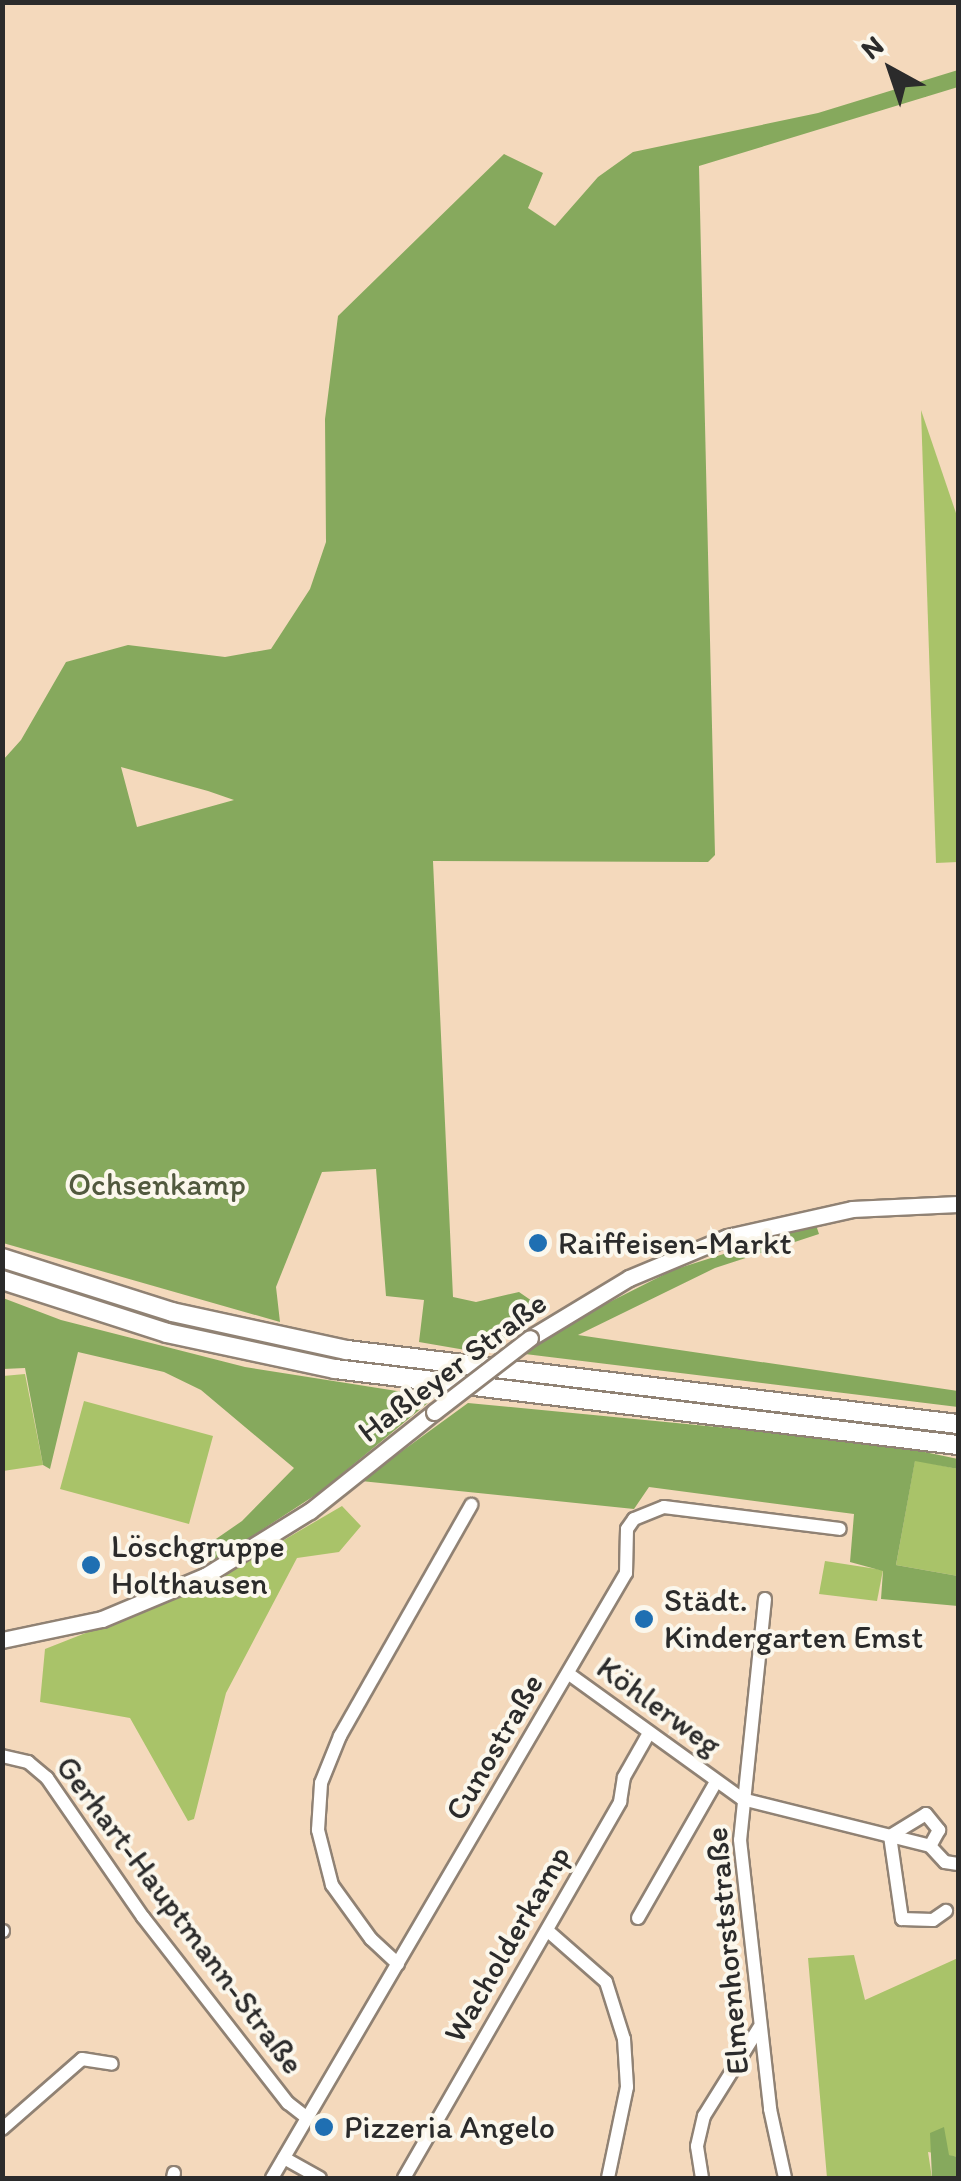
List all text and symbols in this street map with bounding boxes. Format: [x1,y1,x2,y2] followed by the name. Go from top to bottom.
[841,20,941,120] north arrow
[854,28,890,66] text: N
[68,1165,246,1203] park label: Ochsenkamp
[558,1224,791,1262] place label: Raiffeisen-Markt
[527,1232,549,1254] marker: Raiffeisen-Markt
[350,1283,554,1451] street label: Haßleyer Straße
[111,1528,285,1603] place label: Löschgruppe Holthausen
[80,1554,102,1576] marker: Löschgruppe Holthausen
[664,1582,924,1657] place label: Städt. Kindergarten Emst
[633,1608,655,1630] marker: Städt. Kindergarten Emst
[589,1648,729,1764] street label: Köhlerweg
[437,1667,551,1827] street label: Cunostraße
[48,1748,312,2082] street label: Gerhart-Hauptmann-Straße
[697,1826,757,2076] street label: Elmenhorststraße
[435,1839,579,2049] street label: Wacholderkamp
[344,2108,555,2146] place label: Pizzeria Angelo
[313,2116,335,2138] marker: Pizzeria Angelo

